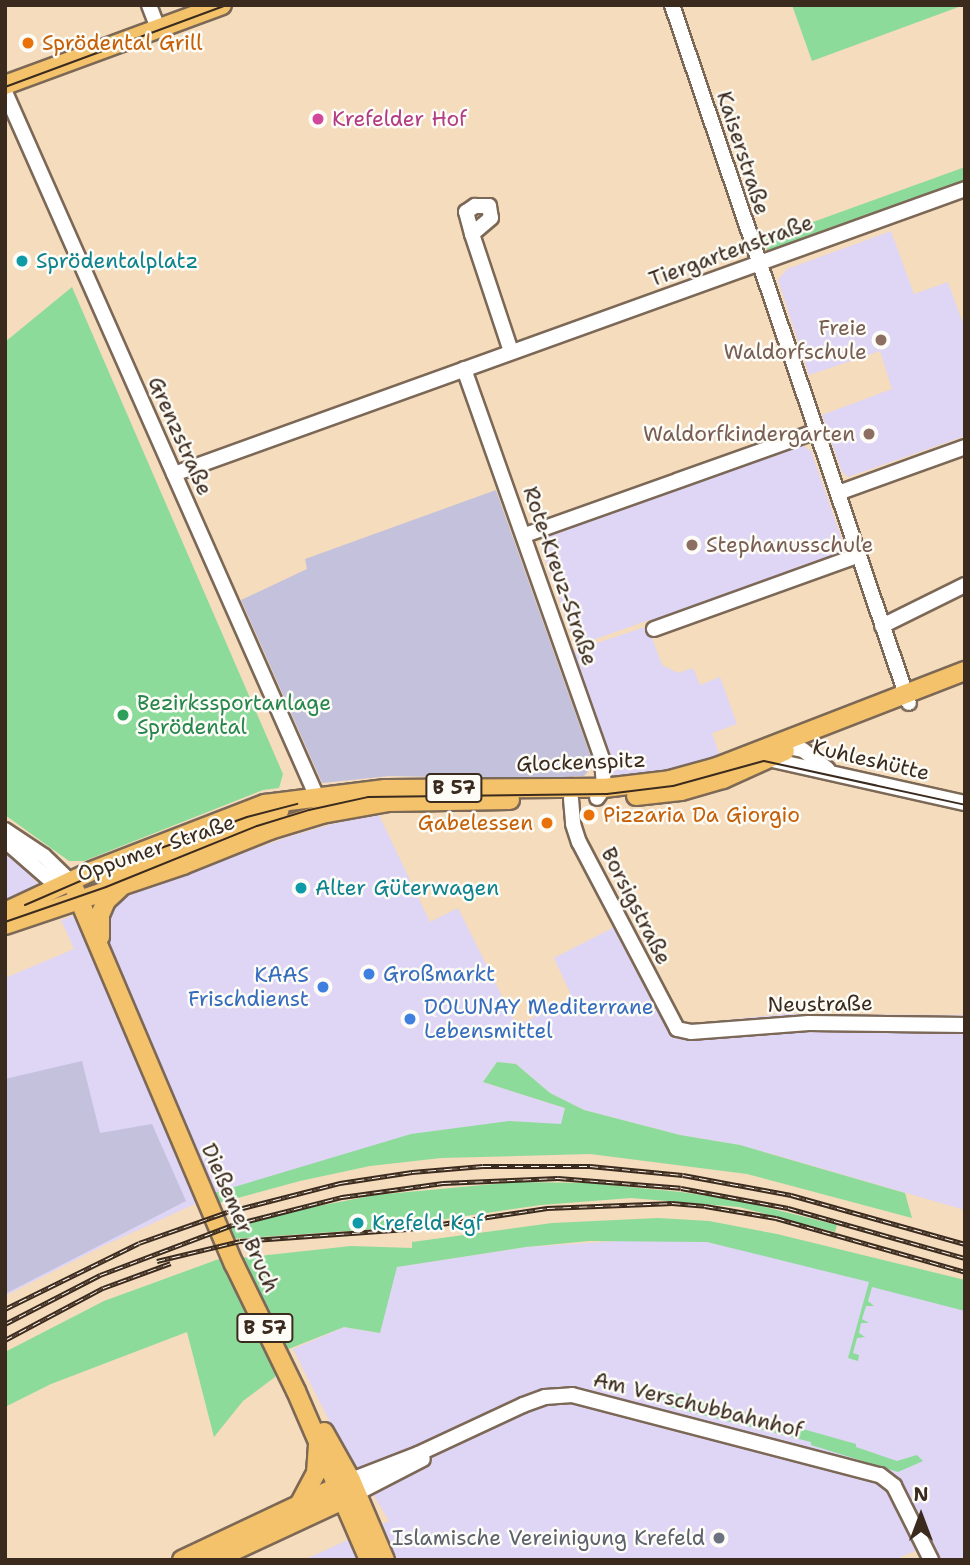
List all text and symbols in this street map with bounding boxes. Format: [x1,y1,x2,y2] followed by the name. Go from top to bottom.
[42,30,203,56] place label: Sprödental Grill
[20,35,36,51] marker: Sprödental Grill
[711,88,775,218] street label: Kaiserstraße
[332,106,467,132] place label: Krefelder Hof
[310,111,326,127] marker: Krefelder Hof
[646,210,816,292] street label: Tiergartenstraße
[36,248,198,274] place label: Sprödentalplatz
[14,253,30,269] marker: Sprödentalplatz
[723,315,867,365] place label: Freie Waldorfschule
[873,332,889,348] marker: Freie Waldorfschule
[143,373,217,499] street label: Grenzstraße
[643,421,855,447] place label: Waldorfkindergarten
[861,426,877,442] marker: Waldorfkindergarten
[518,483,602,669] street label: Rote-Kreuz-Straße
[706,532,873,558] place label: Stephanusschule
[684,537,700,553] marker: Stephanusschule
[137,690,331,740] place label: Bezirkssportanlage Sprödental
[115,707,131,723] marker: Bezirkssportanlage Sprödental
[810,734,932,786] street label: Kuhleshütte
[516,747,646,777] street label: Glockenspitz
[424,772,484,804] road number: B 57
[603,802,800,828] place label: Pizzaria Da Giorgio
[581,807,597,823] marker: Pizzaria Da Giorgio
[74,809,238,887] street label: Oppumer Straße
[418,810,533,836] place label: Gabelessen
[539,815,555,831] marker: Gabelessen
[596,843,676,969] street label: Borsigstraße
[315,875,499,901] place label: Alter Güterwagen
[293,880,309,896] marker: Alter Güterwagen
[383,961,495,987] place label: Großmarkt
[188,962,309,1012] place label: KAAS Frischdienst
[361,966,377,982] marker: Großmarkt
[315,979,331,995] marker: KAAS Frischdienst
[767,990,873,1018] street label: Neustraße
[424,994,654,1044] place label: DOLUNAY Mediterrane Lebensmittel
[402,1011,418,1027] marker: DOLUNAY Mediterrane Lebensmittel
[196,1140,284,1296] street label: Dießemer Bruch
[372,1210,483,1236] place label: Krefeld Kgf
[350,1215,366,1231] marker: Krefeld Kgf
[235,1312,295,1344] road number: B 57
[591,1367,805,1443] street label: Am Verschubbahnhof
[886,1481,956,1551] north arrow
[913,1482,929,1507] text: N
[392,1525,705,1551] place label: Islamische Vereinigung Krefeld
[711,1530,727,1546] marker: Islamische Vereinigung Krefeld

